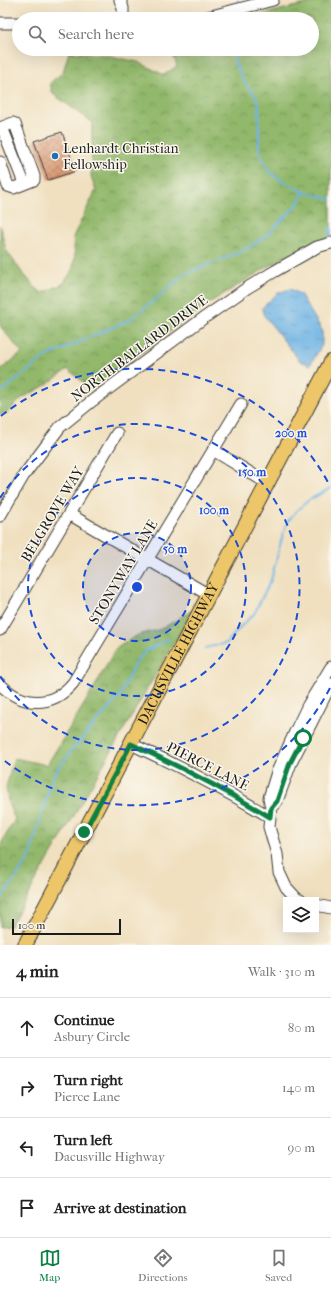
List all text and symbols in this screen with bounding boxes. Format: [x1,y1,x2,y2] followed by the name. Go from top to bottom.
[12,12,319,56] search box
[26,23,48,45] icon: search
[58,25,134,43] text: Search here
[63,140,179,173] place label: Lenhardt Christian Fellowship
[50,151,60,161] marker: Lenhardt Christian Fellowship
[68,291,211,405] street label: NORTH BALLARD DRIVE
[275,426,308,440] text: 200 m
[17,463,88,565] street label: BELGROVE WAY
[238,465,267,479] text: 150 m
[199,503,230,517] text: 100 m
[85,516,162,628] street label: STONYWAY LANE
[163,542,188,556] text: 50 m
[134,579,223,728] street label: DACUSVILLE HIGHWAY
[130,580,144,594] centre of rings
[294,729,312,747] route start
[164,738,252,795] street label: PIERCE LANE
[75,823,93,841] route end
[283,897,319,933] map controls
[283,897,319,933] button: layers
[12,917,121,936] scale bar
[18,919,46,932] text: 100 m
[16,961,59,981] text: 4 min
[248,964,315,979] text: Walk · 310 m
[54,1011,114,1029] text: Continue
[16,1017,38,1039] icon: ahead
[288,1020,315,1035] text: 80 m
[54,1029,130,1044] text: Asbury Circle
[54,1071,123,1089] text: Turn right
[16,1077,38,1099] icon: right
[282,1080,315,1095] text: 140 m
[54,1089,120,1104] text: Pierce Lane
[54,1131,112,1149] text: Turn left
[16,1137,38,1159] icon: left
[287,1140,315,1155] text: 90 m
[54,1149,165,1164] text: Dacusville Highway
[16,1197,38,1219] icon: arrive
[54,1199,186,1217] text: Arrive at destination
[39,1247,61,1284] tab: Map
[138,1247,188,1284] tab: Directions
[265,1247,292,1284] tab: Saved

